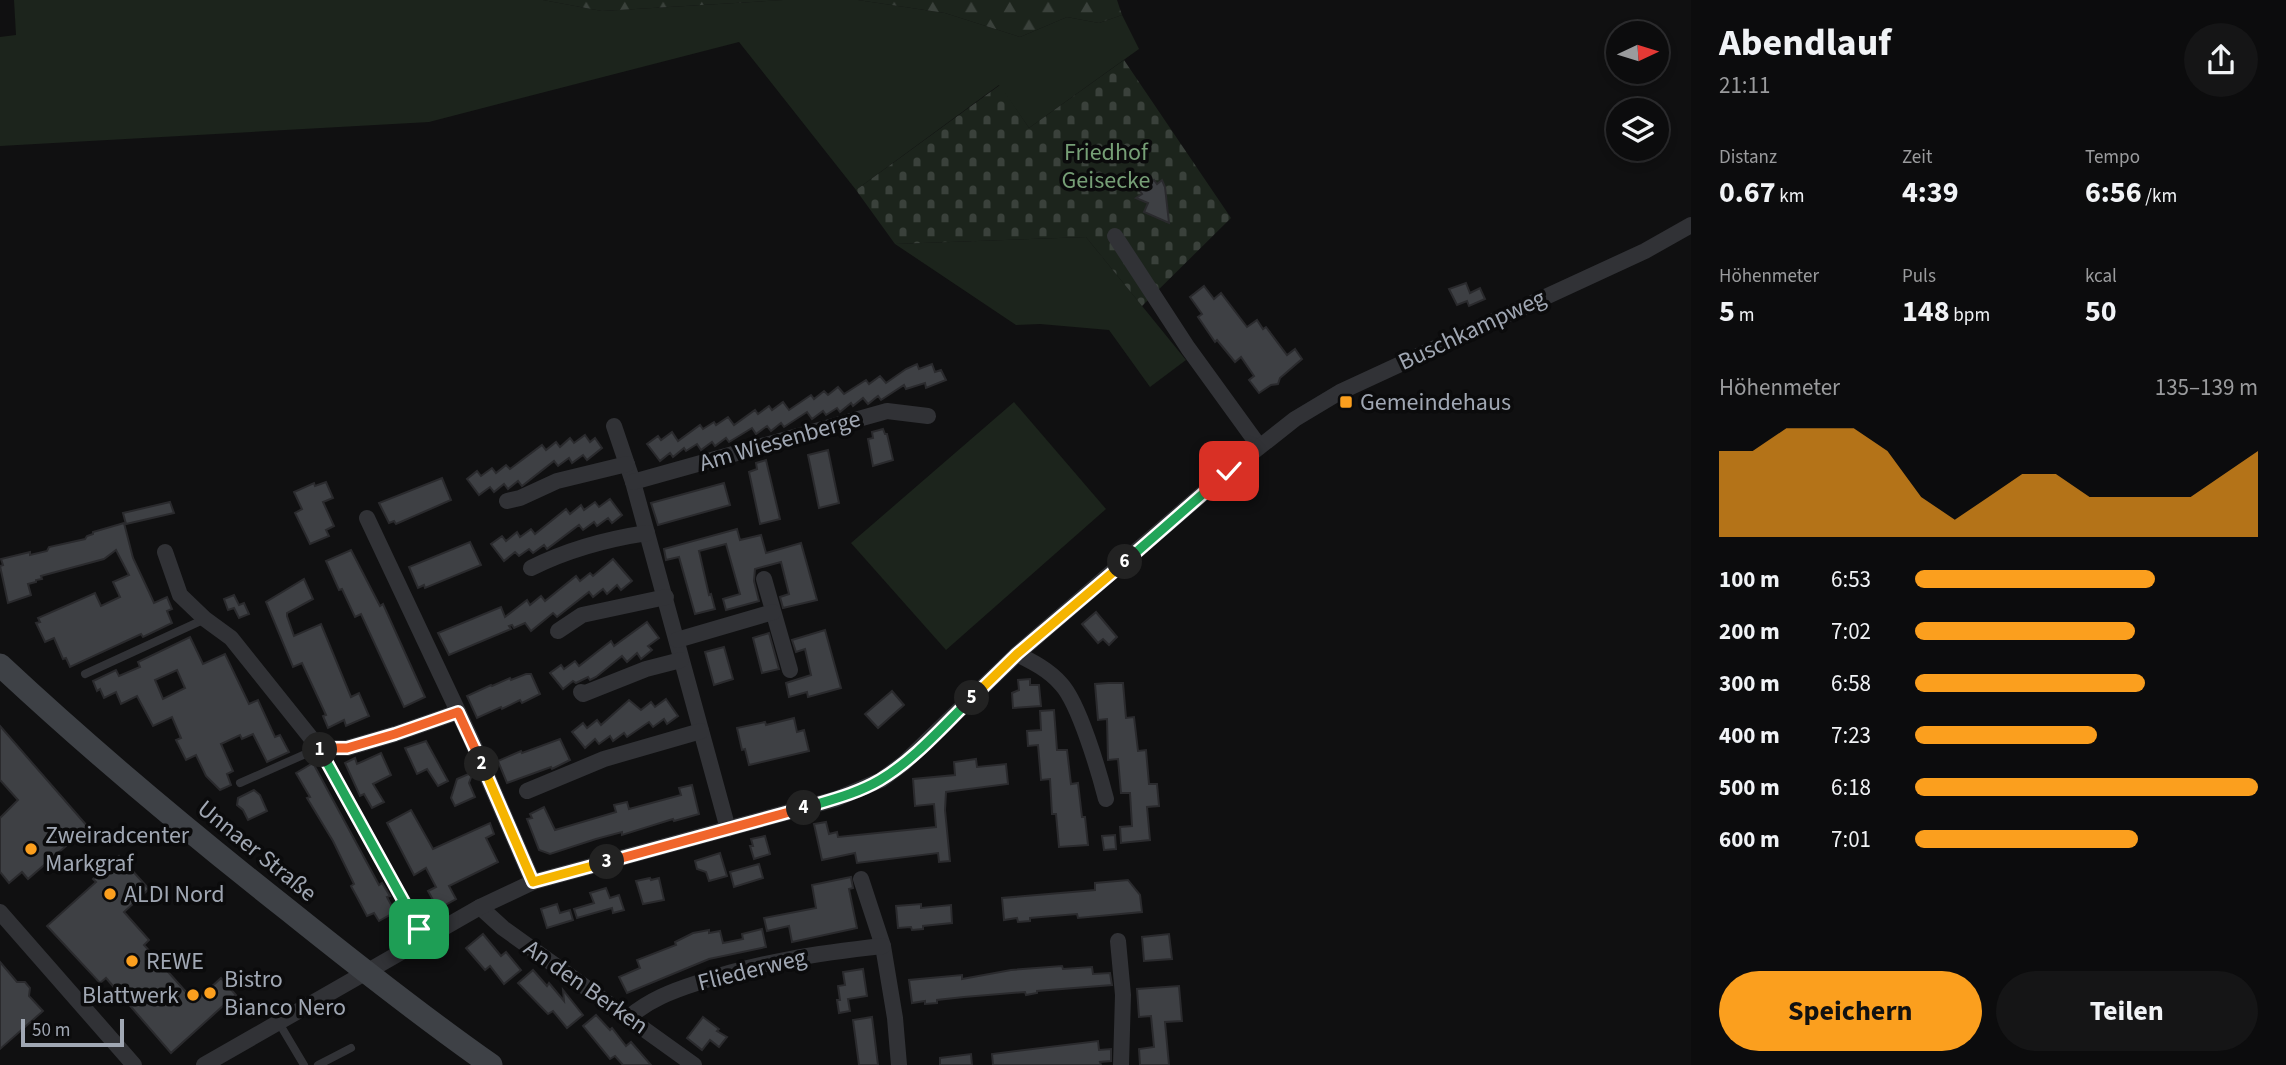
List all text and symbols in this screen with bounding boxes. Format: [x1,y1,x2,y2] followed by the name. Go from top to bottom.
[1719,16,1891,70] text: Abendlauf
[1606,21,1670,84] north arrow
[1606,21,1669,161] map controls
[2184,23,2258,97] button: share
[1719,69,1770,102] text: 21:11
[1606,98,1669,161] button: layers
[1062,135,1150,198] park label: Friedhof Geisecke
[1719,144,1777,171] text: Distanz
[1902,144,1932,171] text: Zeit
[2085,144,2140,171] text: Tempo
[1719,171,1776,214] text: 0.67
[1902,171,1959,214] text: 4:39
[2085,171,2142,214] text: 6:56
[1776,183,1805,210] text: km
[2142,183,2177,210] text: /km
[1719,263,1819,290] text: Höhenmeter
[1902,263,1936,290] text: Puls
[2085,263,2117,290] text: kcal
[1393,281,1551,379] street label: Buschkampweg
[1719,290,1735,333] text: 5
[1902,290,1950,333] text: 148
[2085,290,2117,333] text: 50
[1735,302,1754,329] text: m
[1950,302,1990,329] text: bpm
[1719,371,1840,404] text: Höhenmeter
[2155,371,2258,404] text: 135–139 m
[1360,385,1511,420] place label: Gemeindehaus
[1338,394,1354,410] marker: Gemeindehaus
[695,401,865,481] street label: Am Wiesenberge
[1199,441,1259,501] pin
[1210,452,1248,490] icon: check
[1108,544,1142,580] pin: 6
[1119,548,1130,575] text: 6
[1719,563,1780,596] text: 100 m
[1831,563,1871,596] text: 6:53
[1719,615,1780,648] text: 200 m
[1831,615,1871,648] text: 7:02
[1719,667,1780,700] text: 300 m
[1831,667,1871,700] text: 6:58
[954,680,990,716] pin: 5
[966,684,977,711] text: 5
[1719,719,1780,752] text: 400 m
[1831,719,1871,752] text: 7:23
[302,732,338,768] pin: 1
[314,736,325,763] text: 1
[464,746,500,782] pin: 2
[476,750,487,777] text: 2
[1719,771,1780,804] text: 500 m
[1831,771,1871,804] text: 6:18
[786,790,822,826] pin: 4
[190,792,324,910] street label: Unnaer Straße
[798,794,809,821] text: 4
[45,818,190,881] place label: Zweiradcenter Markgraf
[1719,823,1780,856] text: 600 m
[1831,823,1871,856] text: 7:01
[23,841,39,857] marker: Zweiradcenter Markgraf
[590,844,624,880] pin: 3
[601,848,612,875] text: 3
[124,877,225,912] place label: ALDI Nord
[102,886,118,902] marker: ALDI Nord
[389,899,449,959] pin
[400,910,438,948] icon: arrive
[517,931,655,1043] street label: An den Berken
[694,940,810,1000] street label: Fliederweg
[146,944,204,979] place label: REWE
[124,953,140,969] marker: REWE
[224,962,346,1025] place label: Bistro Bianco Nero
[1719,971,1982,1051] button: Speichern
[1996,971,2258,1051] button: Teilen
[82,978,179,1013] place label: Blattwerk
[202,985,218,1001] marker: Bistro Bianco Nero
[185,987,201,1003] marker: Blattwerk
[21,1016,124,1048] scale bar
[32,1017,70,1044] text: 50 m

